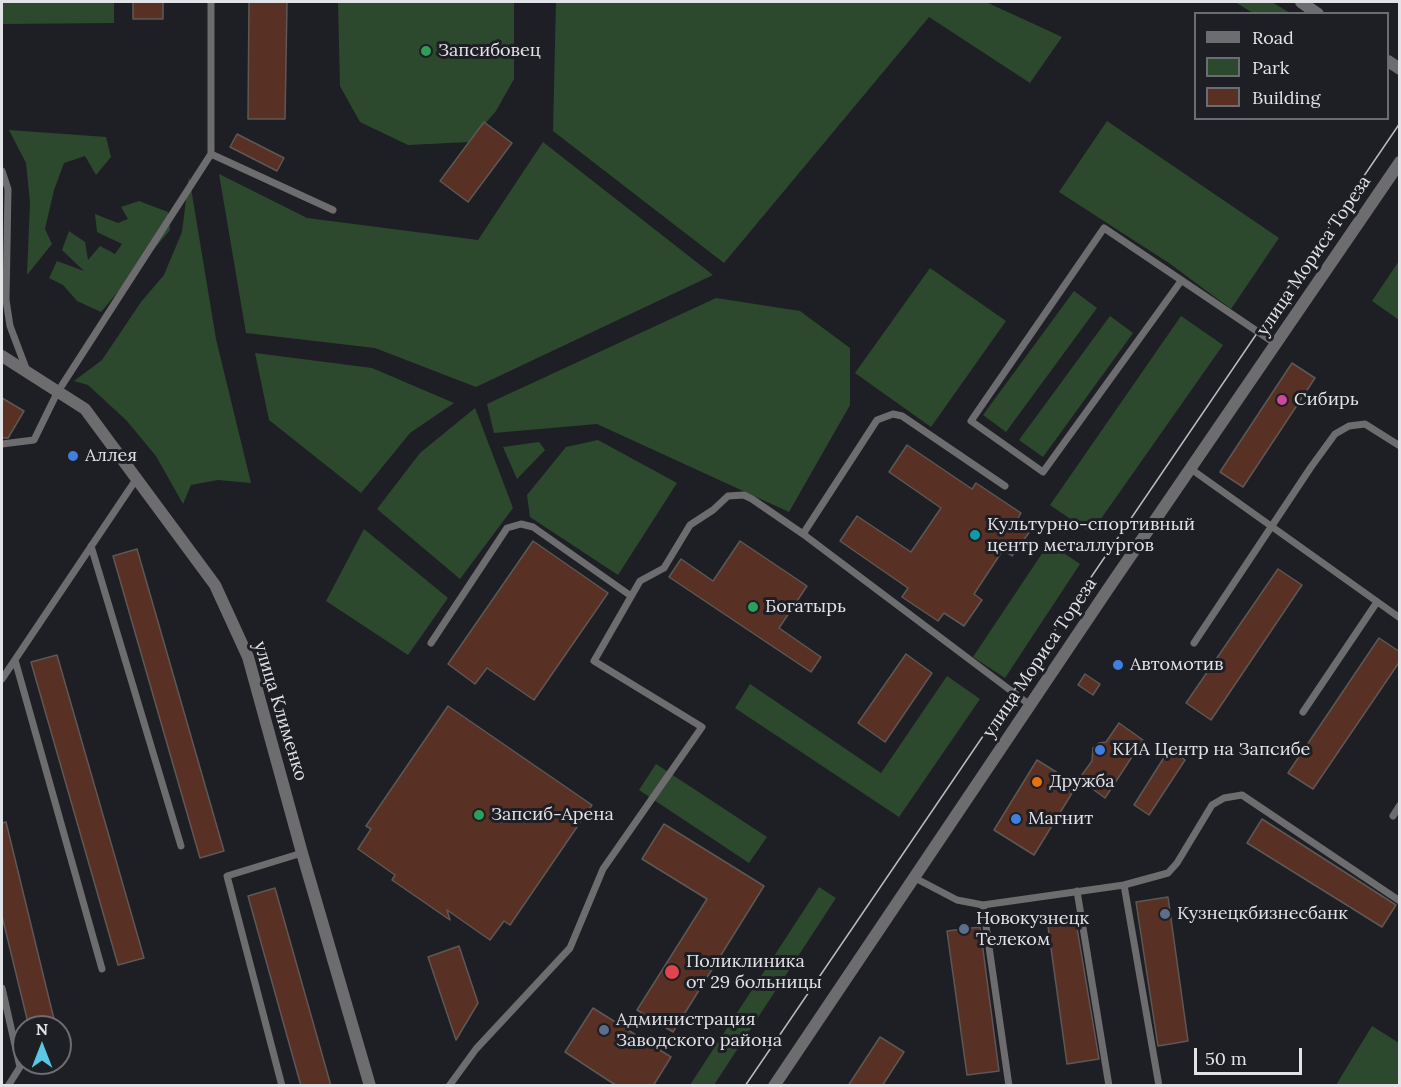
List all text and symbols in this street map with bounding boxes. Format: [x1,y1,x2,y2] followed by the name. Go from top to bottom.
[1194,12,1389,120] legend
[1252,26,1294,49] text: Road
[438,40,541,62] place label: Запсибовец
[419,44,433,58] marker: Запсибовец
[1252,56,1289,79] text: Park
[1252,86,1320,109] text: Building
[1252,172,1376,340] street label: улица Мориса Тореза
[1294,389,1359,411] place label: Сибирь
[1275,393,1289,407] marker: Сибирь
[85,445,137,467] place label: Аллея
[66,449,80,463] marker: Аллея
[987,514,1195,556] place label: Культурно-спортивный центр металлургов
[968,528,982,542] marker: Культурно-спортивный центр металлургов
[978,574,1102,742] street label: улица Мориса Тореза
[765,596,846,618] place label: Богатырь
[746,600,760,614] marker: Богатырь
[248,638,312,784] street label: улица Клименко
[1130,654,1223,676] place label: Автомотив
[1111,658,1125,672] marker: Автомотив
[1112,739,1310,761] place label: КИА Центр на Запсибе
[1093,743,1107,757] marker: КИА Центр на Запсибе
[1049,771,1115,793] place label: Дружба
[1030,775,1044,789] marker: Дружба
[491,804,614,826] place label: Запсиб-Арена
[472,808,486,822] marker: Запсиб-Арена
[1028,808,1093,830] place label: Магнит
[1009,812,1023,826] marker: Магнит
[1177,903,1348,925] place label: Кузнецкбизнесбанк
[1158,907,1172,921] marker: Кузнецкбизнесбанк
[976,908,1089,950] place label: Новокузнецк Телеком
[957,922,971,936] marker: Новокузнецк Телеком
[686,951,822,994] place label: Поликлиника от 29 больницы
[663,963,681,981] marker: Поликлиника от 29 больницы
[616,1009,782,1052] place label: Администрация Заводского района
[12,1015,72,1075] north arrow
[36,1019,48,1039] text: N
[597,1023,611,1037] marker: Администрация Заводского района
[1197,1036,1305,1074] scale bar
[1205,1047,1247,1070] text: 50 m

